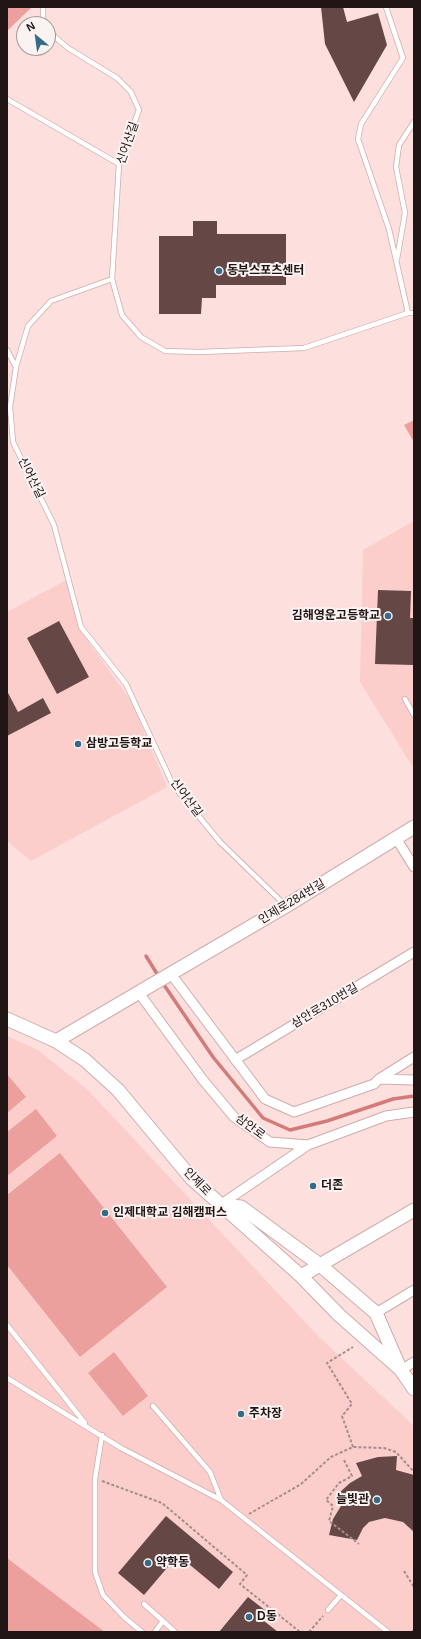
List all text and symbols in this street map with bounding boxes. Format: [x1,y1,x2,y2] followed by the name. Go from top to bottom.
[16,16,56,56] north arrow
[24,19,37,34] text: N
[114,120,142,166] street label: 신어산길
[227,264,304,278] place label: 동부스포츠센터
[214,266,224,276] marker: 동부스포츠센터
[15,455,47,501] street label: 신어산길
[292,609,380,623] place label: 김해영운고등학교
[383,611,393,621] marker: 김해영운고등학교
[86,737,152,751] place label: 삼방고등학교
[73,739,83,749] marker: 삼방고등학교
[167,776,205,820] street label: 신어산길
[256,876,328,928] street label: 인제로284번길
[289,980,361,1032] street label: 삼안로310번길
[232,1111,268,1143] street label: 삼안로
[180,1165,214,1199] street label: 인제로
[321,1179,343,1193] place label: 더존
[308,1181,318,1191] marker: 더존
[113,1206,227,1220] place label: 인제대학교 김해캠퍼스
[100,1208,110,1218] marker: 인제대학교 김해캠퍼스
[249,1407,282,1421] place label: 주차장
[236,1409,246,1419] marker: 주차장
[336,1493,369,1507] place label: 늘빛관
[372,1495,382,1505] marker: 늘빛관
[156,1556,189,1570] place label: 약학동
[143,1558,153,1568] marker: 약학동
[257,1610,277,1624] place label: D동
[244,1612,254,1622] marker: D동

